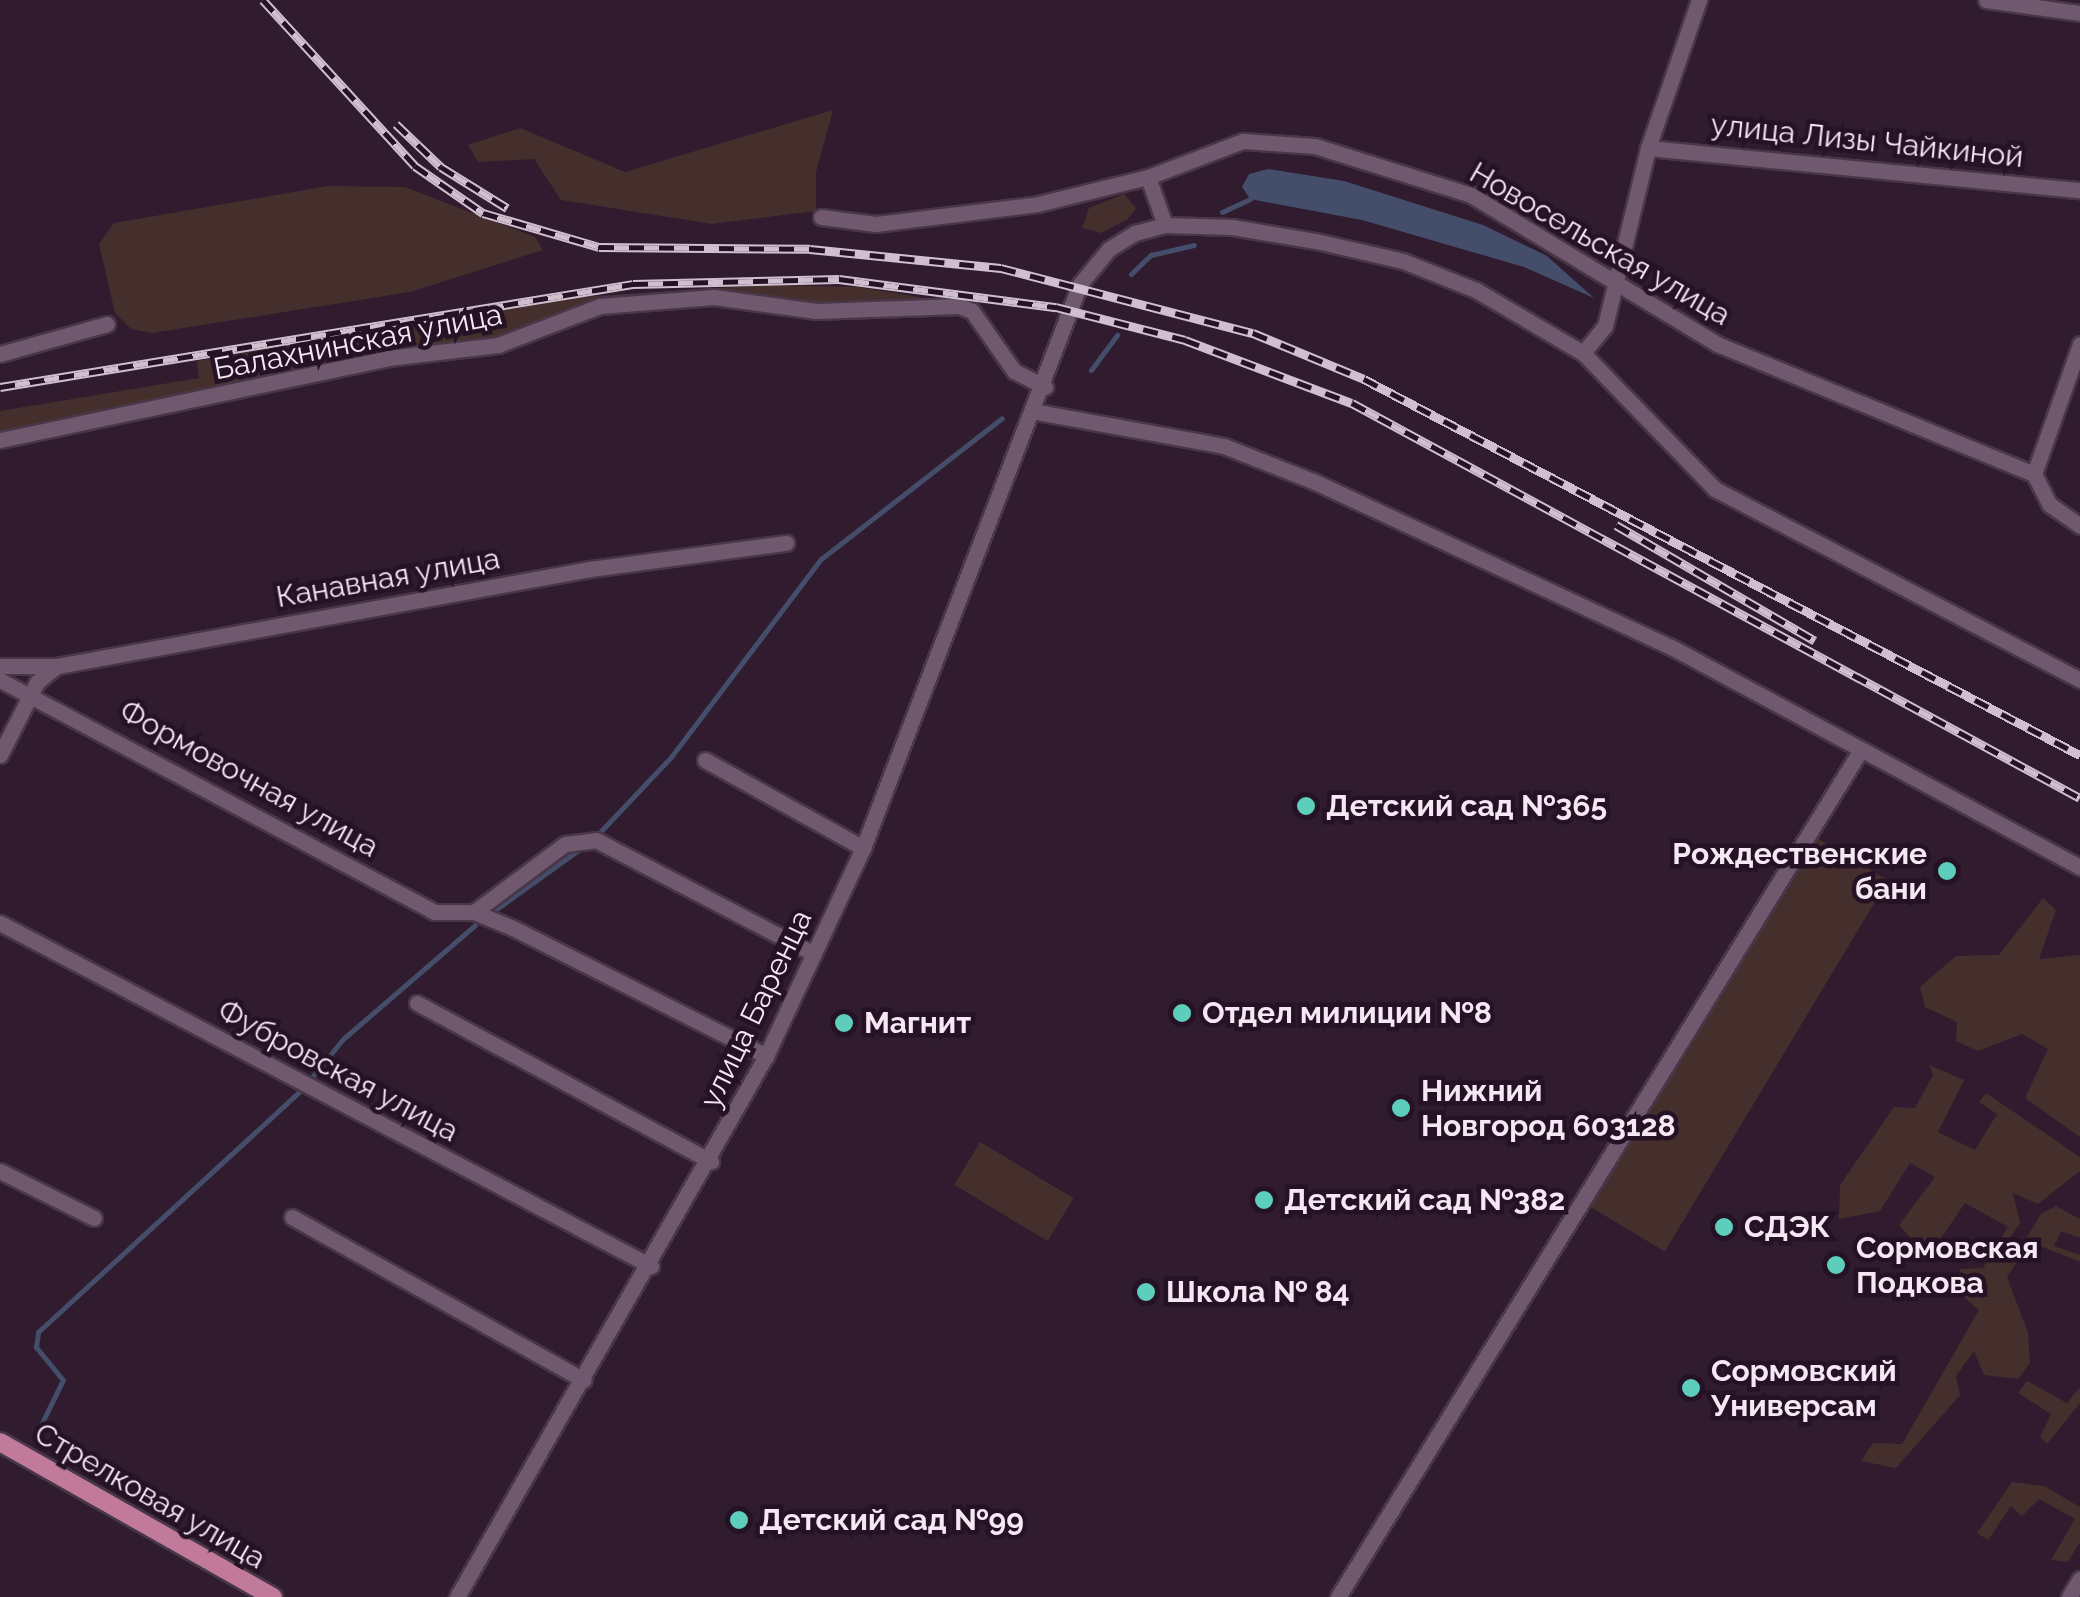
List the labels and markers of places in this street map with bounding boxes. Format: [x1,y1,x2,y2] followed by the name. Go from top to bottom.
[1326,788,1607,824] place label: Детский сад №365
[1295,795,1317,817] marker: Детский сад №365
[1672,836,1927,906] place label: Рождественские бани
[1936,860,1958,882] marker: Рождественские бани
[1202,995,1492,1031] place label: Отдел милиции №8
[1171,1002,1193,1024] marker: Отдел милиции №8
[864,1005,971,1041] place label: Магнит
[833,1012,855,1034] marker: Магнит
[1421,1073,1676,1144] place label: Нижний Новгород 603128
[1390,1097,1412,1119] marker: Нижний Новгород 603128
[1284,1182,1565,1218] place label: Детский сад №382
[1253,1189,1275,1211] marker: Детский сад №382
[1744,1209,1830,1245] place label: СДЭК
[1713,1216,1735,1238] marker: СДЭК
[1856,1230,2039,1300] place label: Сормовская Подкова
[1825,1254,1847,1276] marker: Сормовская Подкова
[1166,1274,1350,1310] place label: Школа № 84
[1135,1281,1157,1303] marker: Школа № 84
[1711,1353,1897,1424] place label: Сормовский Универсам
[1680,1377,1702,1399] marker: Сормовский Универсам
[759,1502,1024,1538] place label: Детский сад №99
[728,1509,750,1531] marker: Детский сад №99

